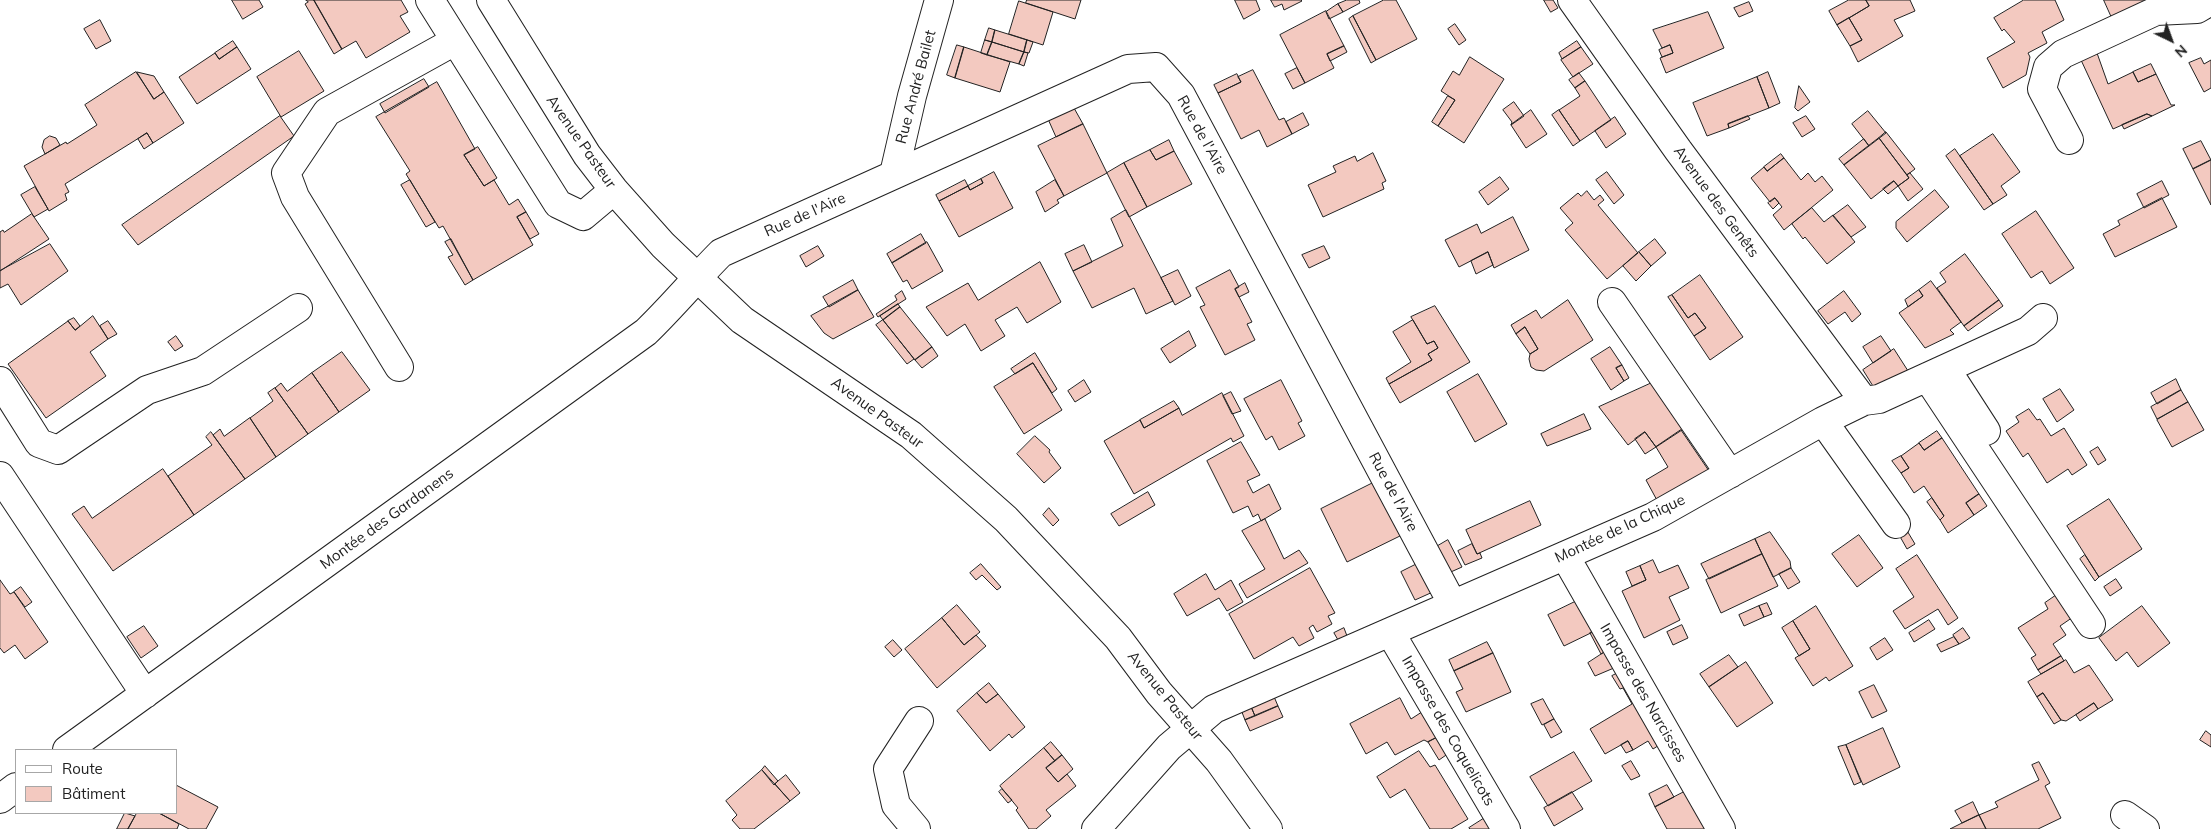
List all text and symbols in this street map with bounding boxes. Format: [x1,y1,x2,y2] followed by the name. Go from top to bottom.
[2146,15,2196,65] north arrow
[892,28,940,146] street label: Rue André Bailet
[2171,41,2191,61] text: N
[542,92,620,192] street label: Avenue Pasteur
[1173,93,1231,177] street label: Rue de l'Aire
[1670,143,1762,261] street label: Avenue des Genêts
[762,189,848,241] street label: Rue de l'Aire
[827,374,927,452] street label: Avenue Pasteur
[1365,449,1421,535] street label: Rue de l'Aire
[317,465,457,573] street label: Montée des Gardanens
[1552,491,1688,567] street label: Montée de la Chique
[1596,620,1690,766] street label: Impasse des Narcisses
[1124,648,1206,744] street label: Avenue Pasteur
[1398,653,1498,809] street label: Impasse des Coquelicots
[15,749,178,814] legend
[62,759,103,778] text: Route
[62,784,125,803] text: Bâtiment

